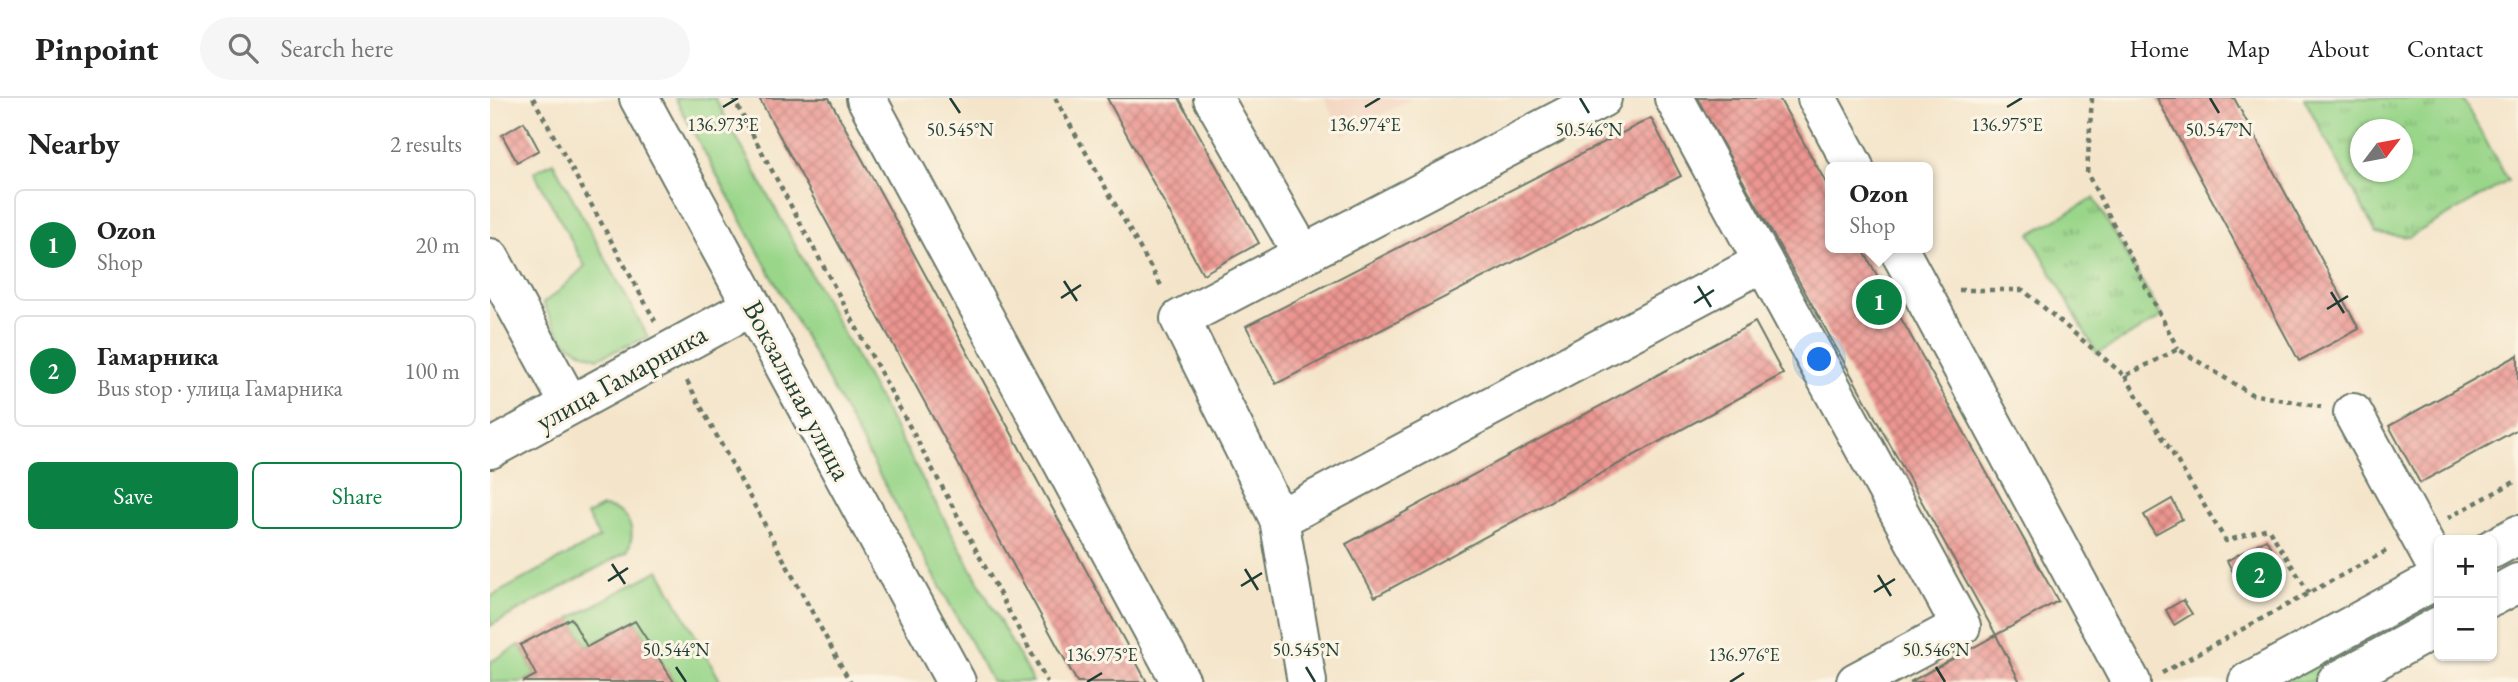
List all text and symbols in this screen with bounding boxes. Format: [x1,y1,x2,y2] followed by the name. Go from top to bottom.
[200,17,690,80] search box
[35,27,158,70] text: Pinpoint
[224,29,262,67] icon: search
[280,31,393,65] text: Search here
[2129,33,2189,64] text: Home
[2227,33,2270,64] text: Map
[2308,33,2369,64] text: About
[2407,33,2483,64] text: Contact
[687,113,759,136] text: 136.973°E
[1329,113,1401,136] text: 136.974°E
[1971,113,2043,136] text: 136.975°E
[927,118,994,141] text: 50.545°N
[1556,118,1623,141] text: 50.546°N
[2186,118,2253,141] text: 50.547°N
[2350,119,2413,182] north arrow
[28,124,120,163] text: Nearby
[390,129,462,159] text: 2 results
[1825,162,1933,253] popup
[1850,176,1908,210] text: Ozon
[1850,210,1895,240] text: Shop
[97,213,156,247] text: Ozon
[47,230,59,260] text: 1
[415,230,460,260] text: 20 m
[97,247,143,277] text: Shop
[1856,276,1902,328] pin: 1
[735,294,861,487] street label: Вокзальная улица
[529,315,714,439] street label: улица Гамарника
[97,339,219,373] text: Гамарника
[1802,342,1836,376] your location
[47,356,59,386] text: 2
[404,356,460,386] text: 100 m
[97,373,343,403] text: Bus stop · улица Гамарника
[28,462,238,529] button: Save
[252,462,462,529] button: Share
[2434,535,2497,661] map controls
[2434,535,2497,598] button: +
[2236,549,2282,601] pin: 2
[2434,598,2497,661] button: −
[643,638,710,661] text: 50.544°N
[1273,638,1340,661] text: 50.545°N
[1903,638,1970,661] text: 50.546°N
[1066,643,1138,666] text: 136.975°E
[1708,643,1780,666] text: 136.976°E

